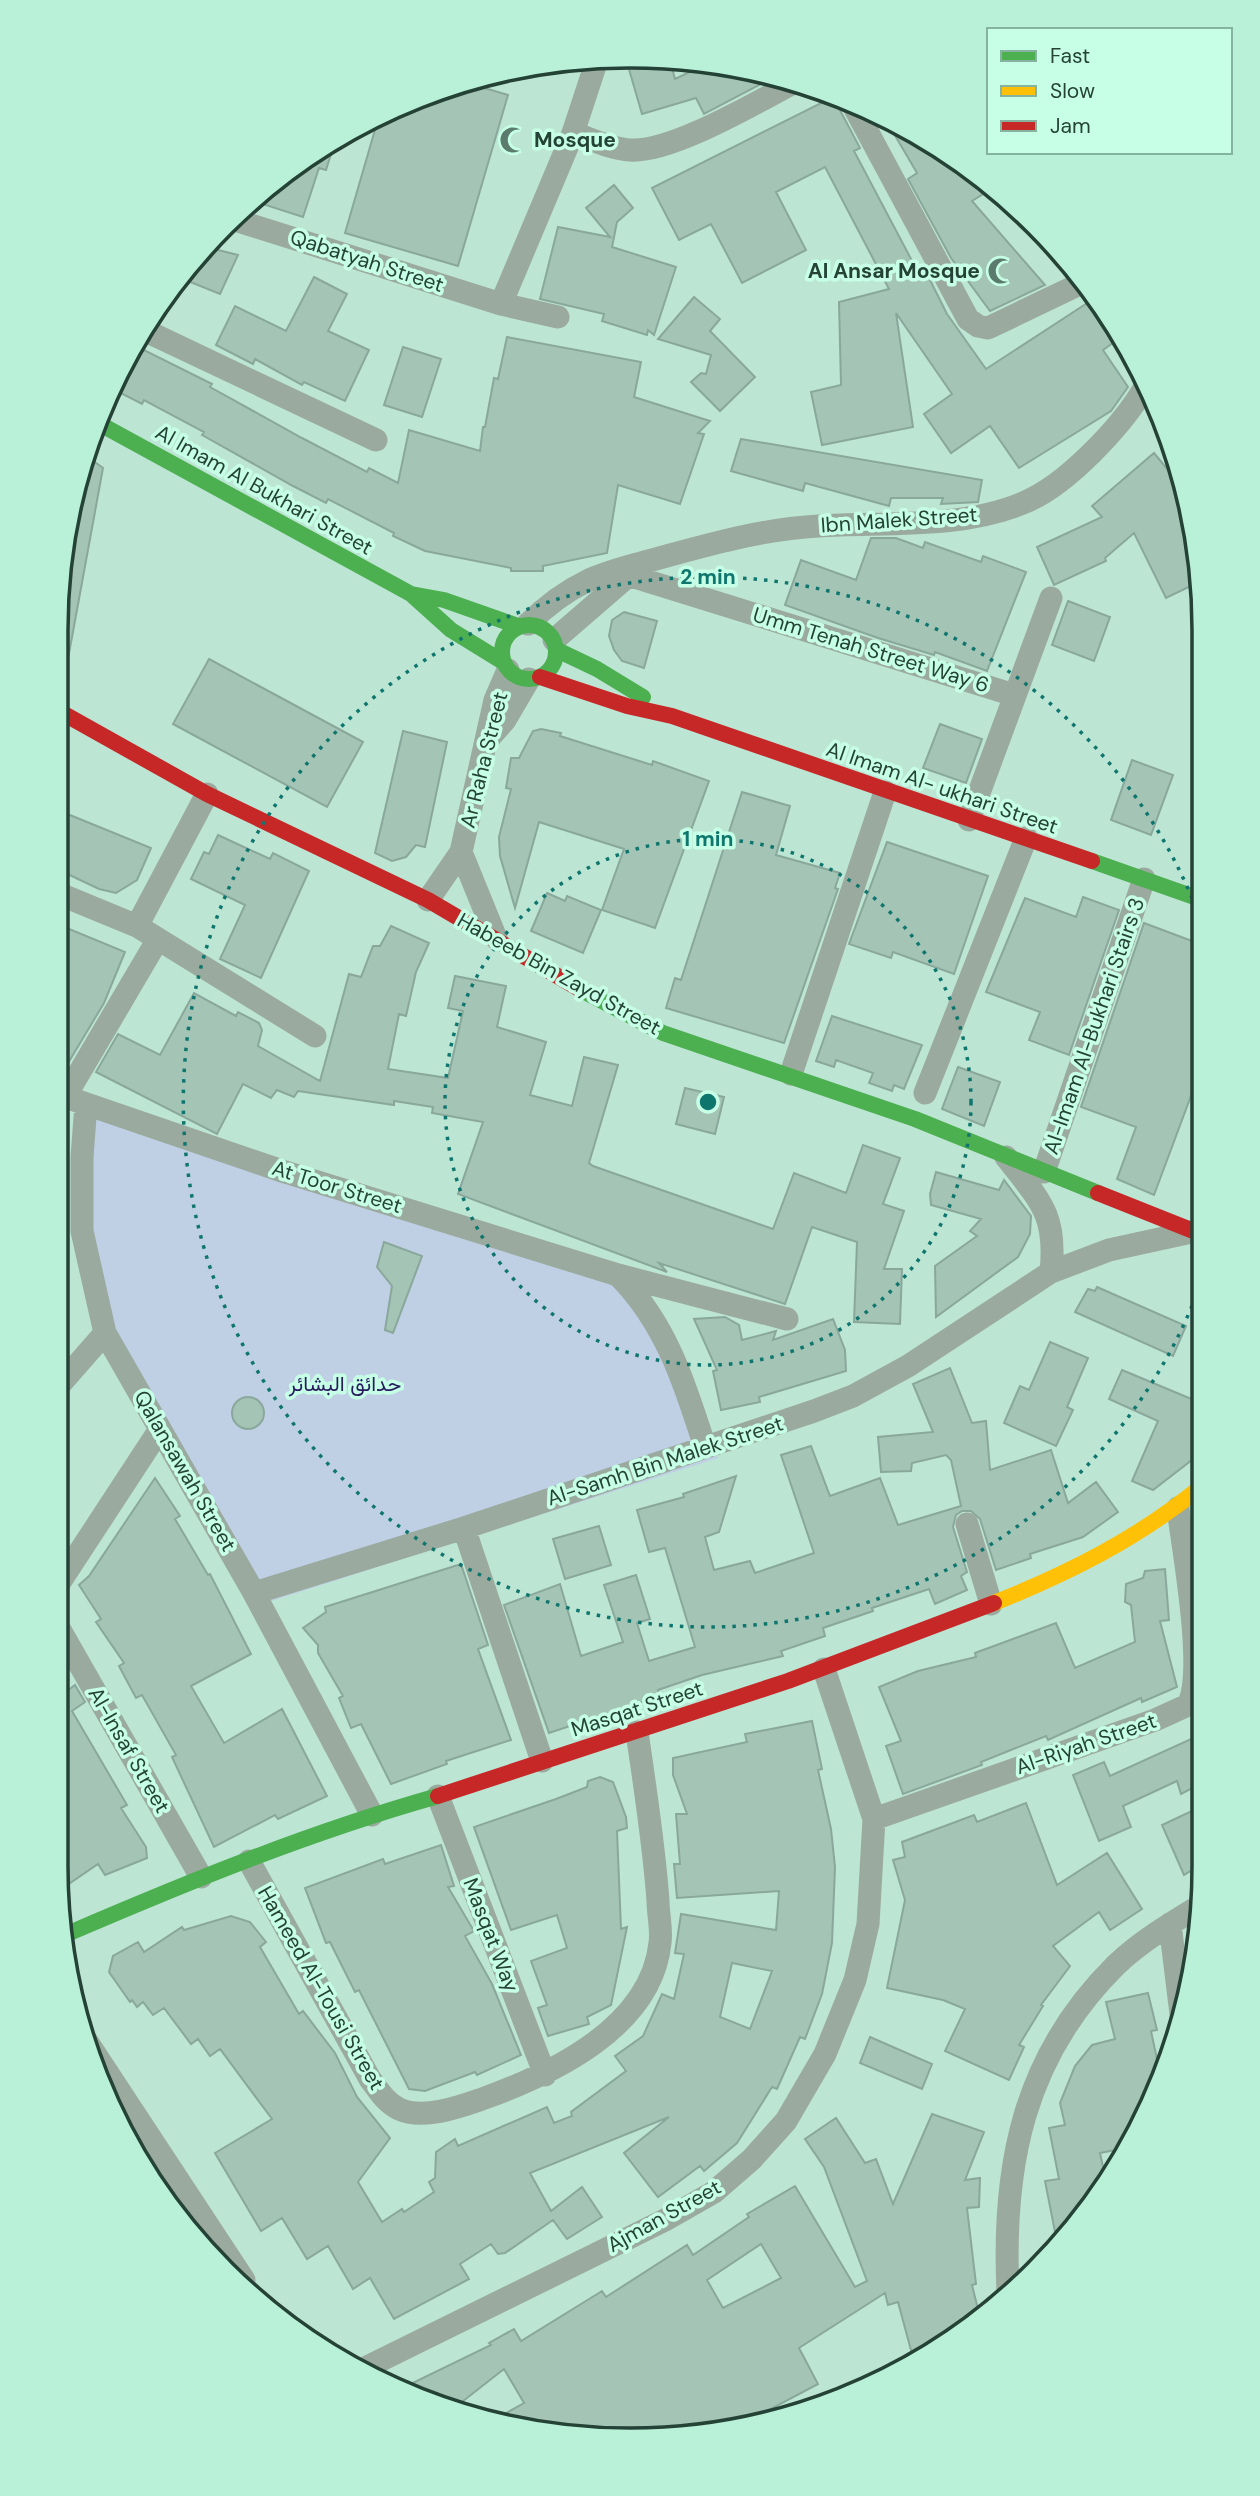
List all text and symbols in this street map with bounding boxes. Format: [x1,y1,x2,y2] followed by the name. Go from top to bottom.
[987,28,1232,154] legend
[1050,42,1090,70] text: Fast
[1050,77,1095,105] text: Slow
[1050,112,1091,140] text: Jam
[498,125,528,155] mosque icon: Mosque
[534,126,616,154] place label: Mosque
[287,223,447,299] street label: Qabatyah Street
[986,256,1016,286] mosque icon: Al Ansar Mosque
[808,257,980,285] place label: Al Ansar Mosque
[150,418,378,562] street label: Al Imam Al Bukhari Street
[820,501,978,539] street label: Ibn Malek Street
[680,563,736,591] text: 2 min
[749,601,993,699] street label: Umm Tenah Street Way 6
[454,689,514,831] street label: Ar Raha Street
[822,735,1062,841] street label: Al Imam Al- ukhari Street
[682,825,734,853] text: 1 min
[1037,894,1151,1158] street label: Al-Imam Al-Bukhari Stairs 3
[452,906,666,1042] street label: Habeeb Bin Zayd Street
[696,1090,720,1114] centre of rings
[269,1154,405,1220] street label: At Toor Street
[288,1370,401,1398] park label: حدائق البشائر
[127,1385,243,1557] street label: Qalansawah Street
[543,1410,787,1512] street label: Al-Samh Bin Malek Street
[567,1674,707,1744] street label: Masqat Street
[82,1682,176,1818] street label: Al-Insaf Street
[1012,1707,1160,1781] street label: Al-Riyah Street
[456,1874,526,1996] street label: Masqat Way
[251,1881,391,2095] street label: Hameed Al-Tousi Street
[602,2173,726,2259] street label: Ajman Street

